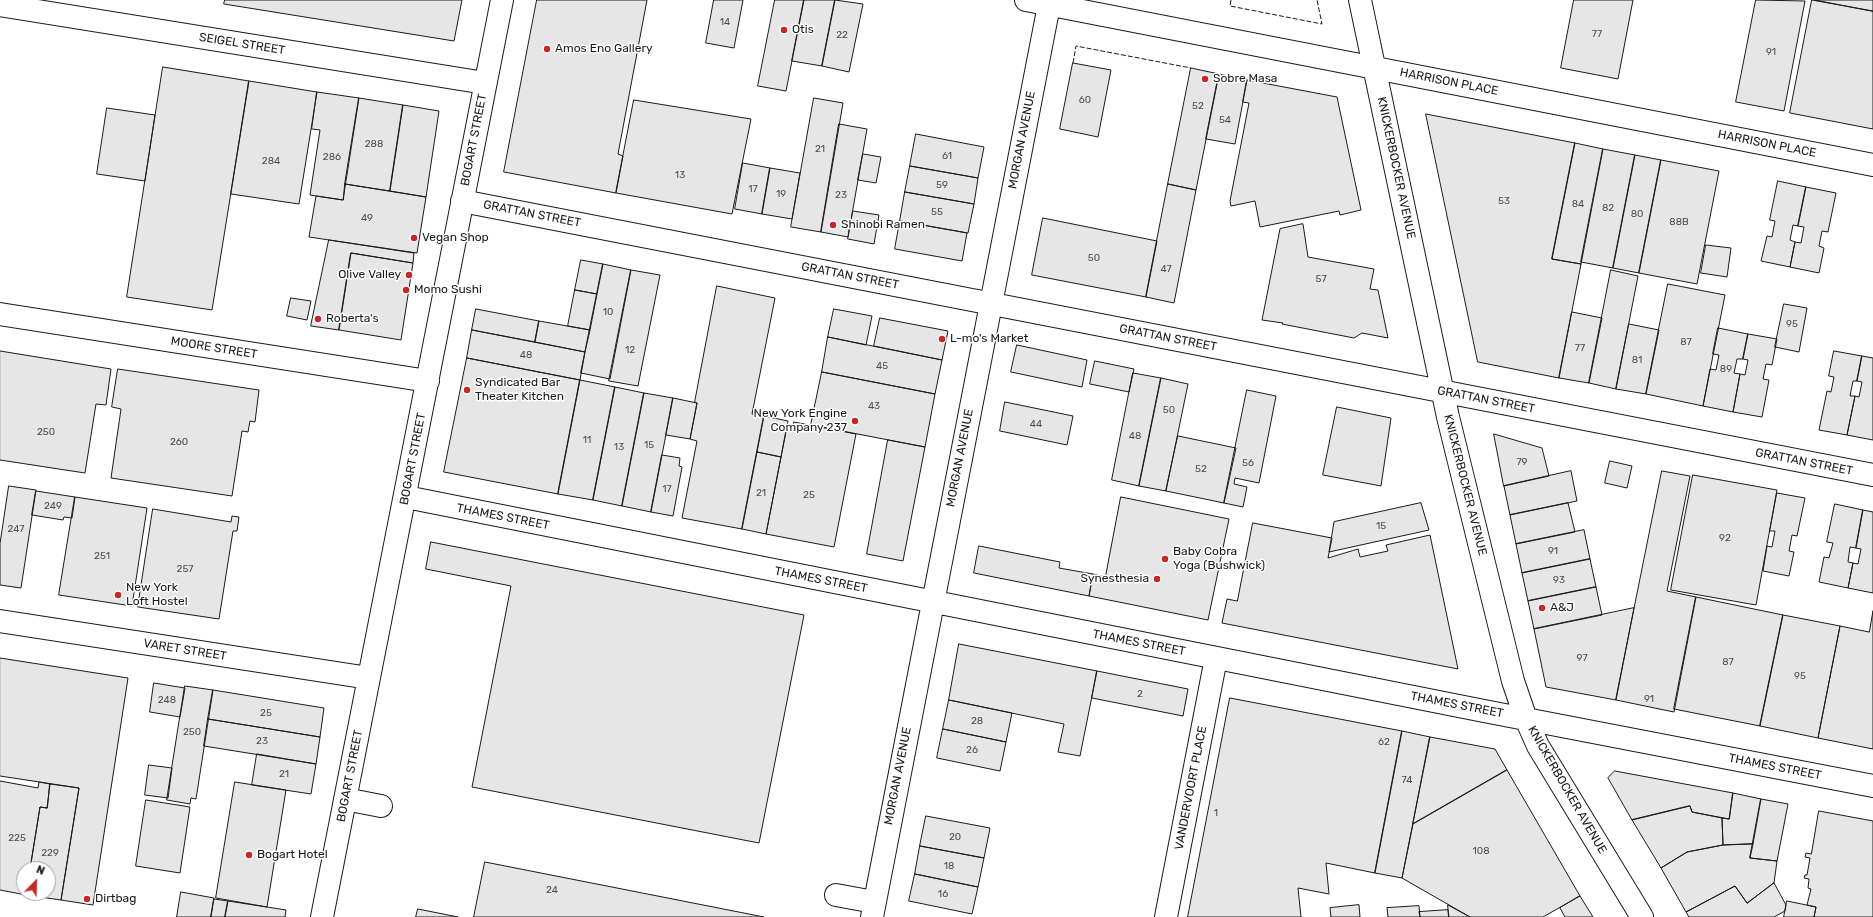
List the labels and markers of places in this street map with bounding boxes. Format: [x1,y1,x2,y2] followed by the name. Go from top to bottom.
[792,23,814,37] place label: Otis
[779,25,789,35] marker: Otis
[555,42,653,56] place label: Amos Eno Gallery
[542,44,552,54] marker: Amos Eno Gallery
[1213,72,1277,86] place label: Sobre Masa
[1200,74,1210,84] marker: Sobre Masa
[841,218,925,232] place label: Shinobi Ramen
[828,220,838,230] marker: Shinobi Ramen
[422,231,489,245] place label: Vegan Shop
[409,233,419,243] marker: Vegan Shop
[338,268,401,282] place label: Olive Valley
[404,270,414,280] marker: Olive Valley
[414,283,482,297] place label: Momo Sushi
[401,285,411,295] marker: Momo Sushi
[326,312,379,326] place label: Roberta's
[313,314,323,324] marker: Roberta's
[950,332,1028,346] place label: L-mo's Market
[937,334,947,344] marker: L-mo's Market
[475,376,564,404] place label: Syndicated Bar Theater Kitchen
[462,385,472,395] marker: Syndicated Bar Theater Kitchen
[754,407,847,435] place label: New York Engine Company 237
[850,416,860,426] marker: New York Engine Company 237
[1173,545,1265,573] place label: Baby Cobra Yoga (Bushwick)
[1160,554,1170,564] marker: Baby Cobra Yoga (Bushwick)
[1080,572,1149,586] place label: Synesthesia
[1152,574,1162,584] marker: Synesthesia
[126,581,188,609] place label: New York Loft Hostel
[113,590,123,600] marker: New York Loft Hostel
[1550,601,1574,615] place label: A&J
[1537,603,1547,613] marker: A&J
[257,848,328,862] place label: Bogart Hotel
[244,850,254,860] marker: Bogart Hotel
[95,892,136,906] place label: Dirtbag
[82,894,92,904] marker: Dirtbag

